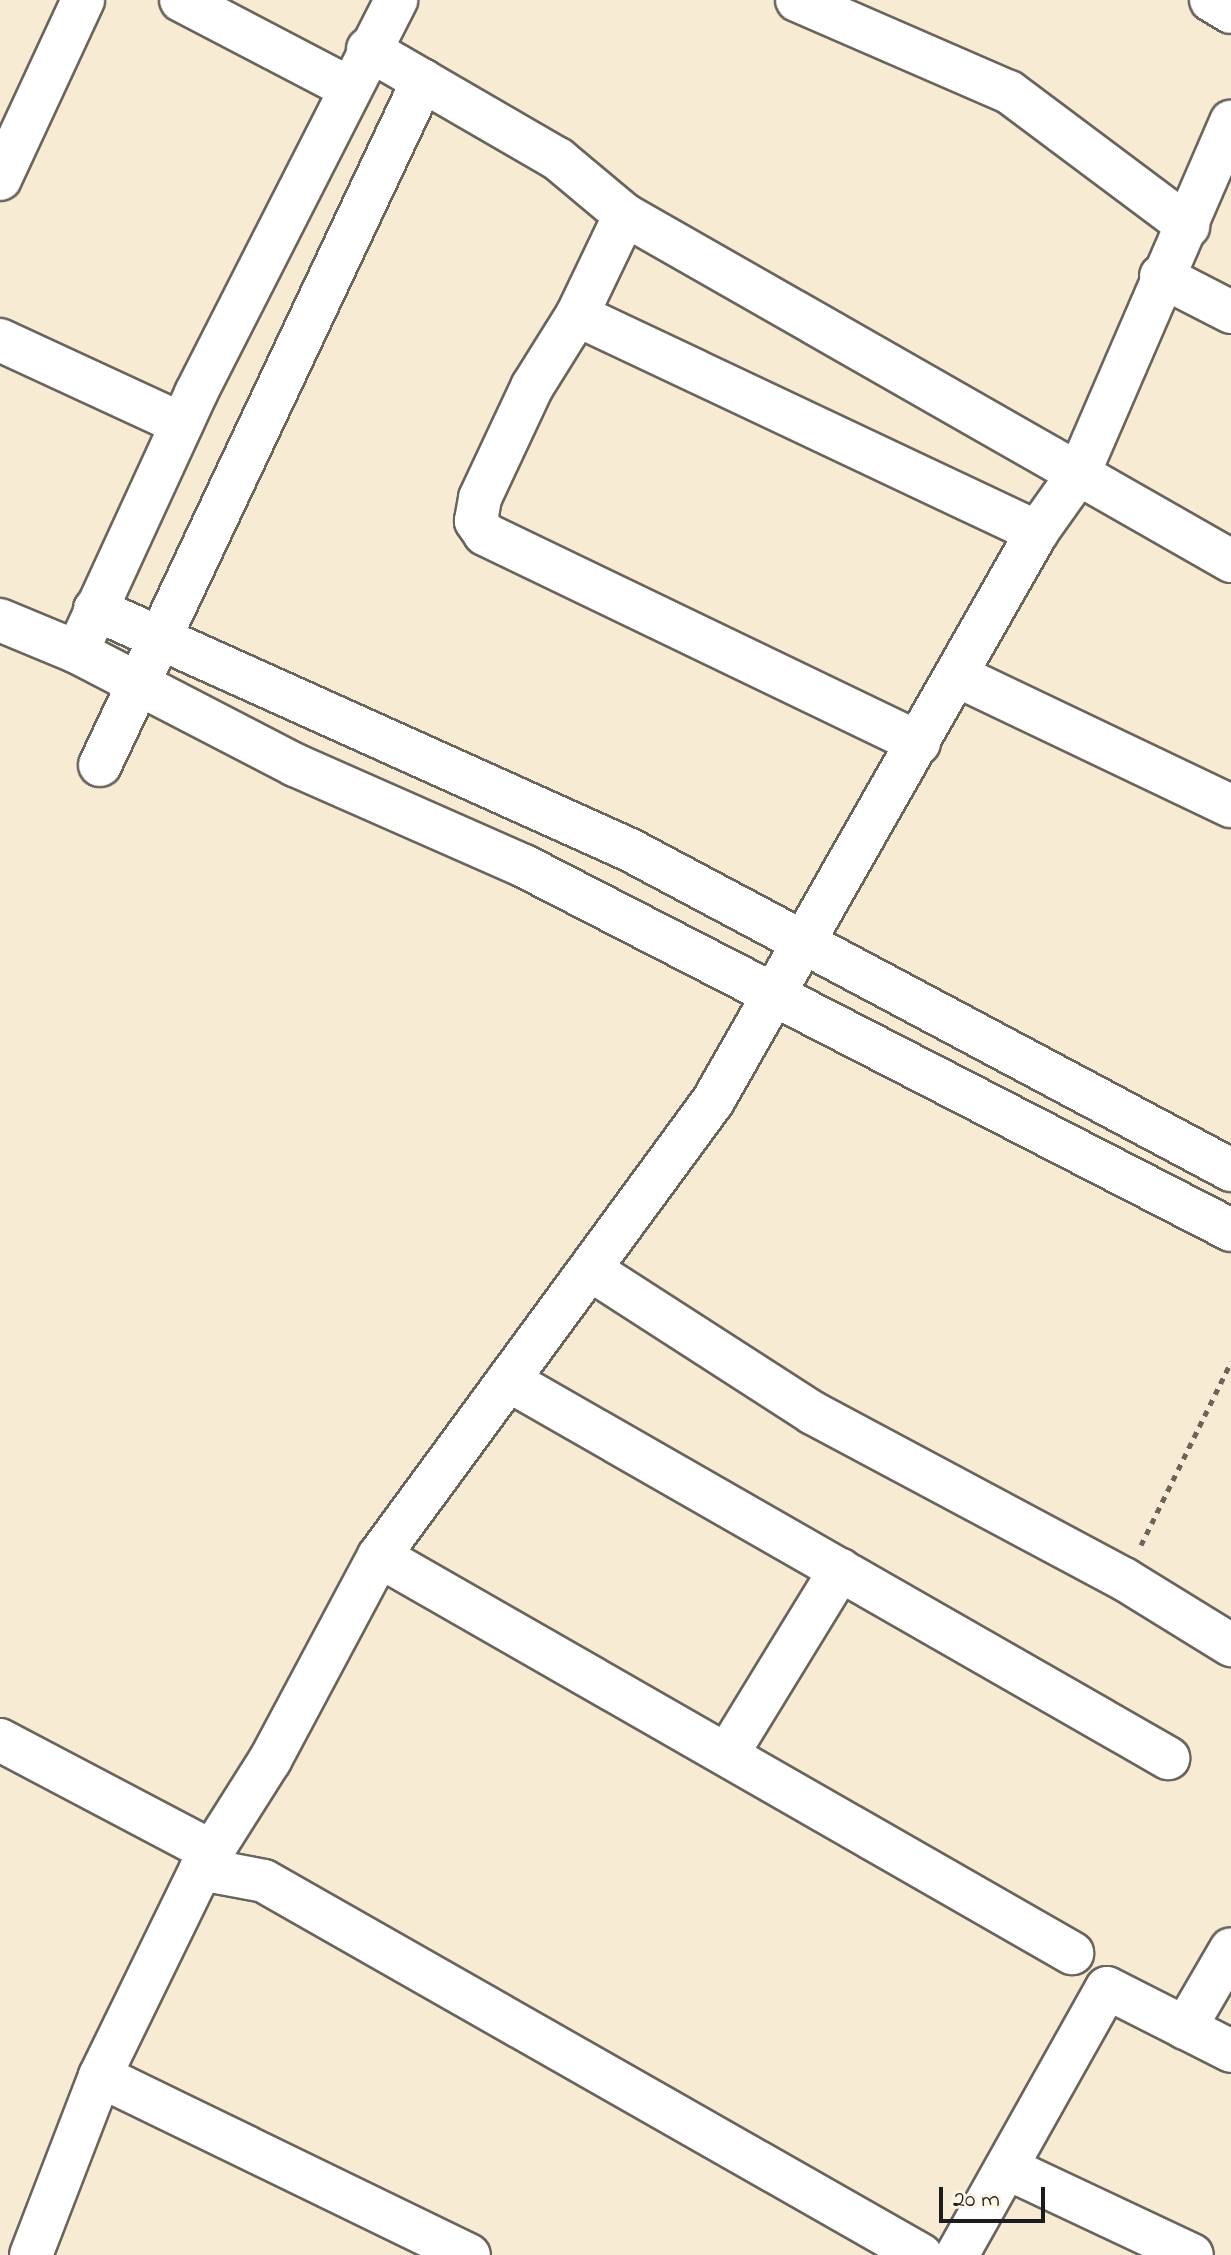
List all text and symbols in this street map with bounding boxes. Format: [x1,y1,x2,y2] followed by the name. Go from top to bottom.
[943,2171,1049,2221] scale bar
[953,2183,1000,2218] text: 20 m

